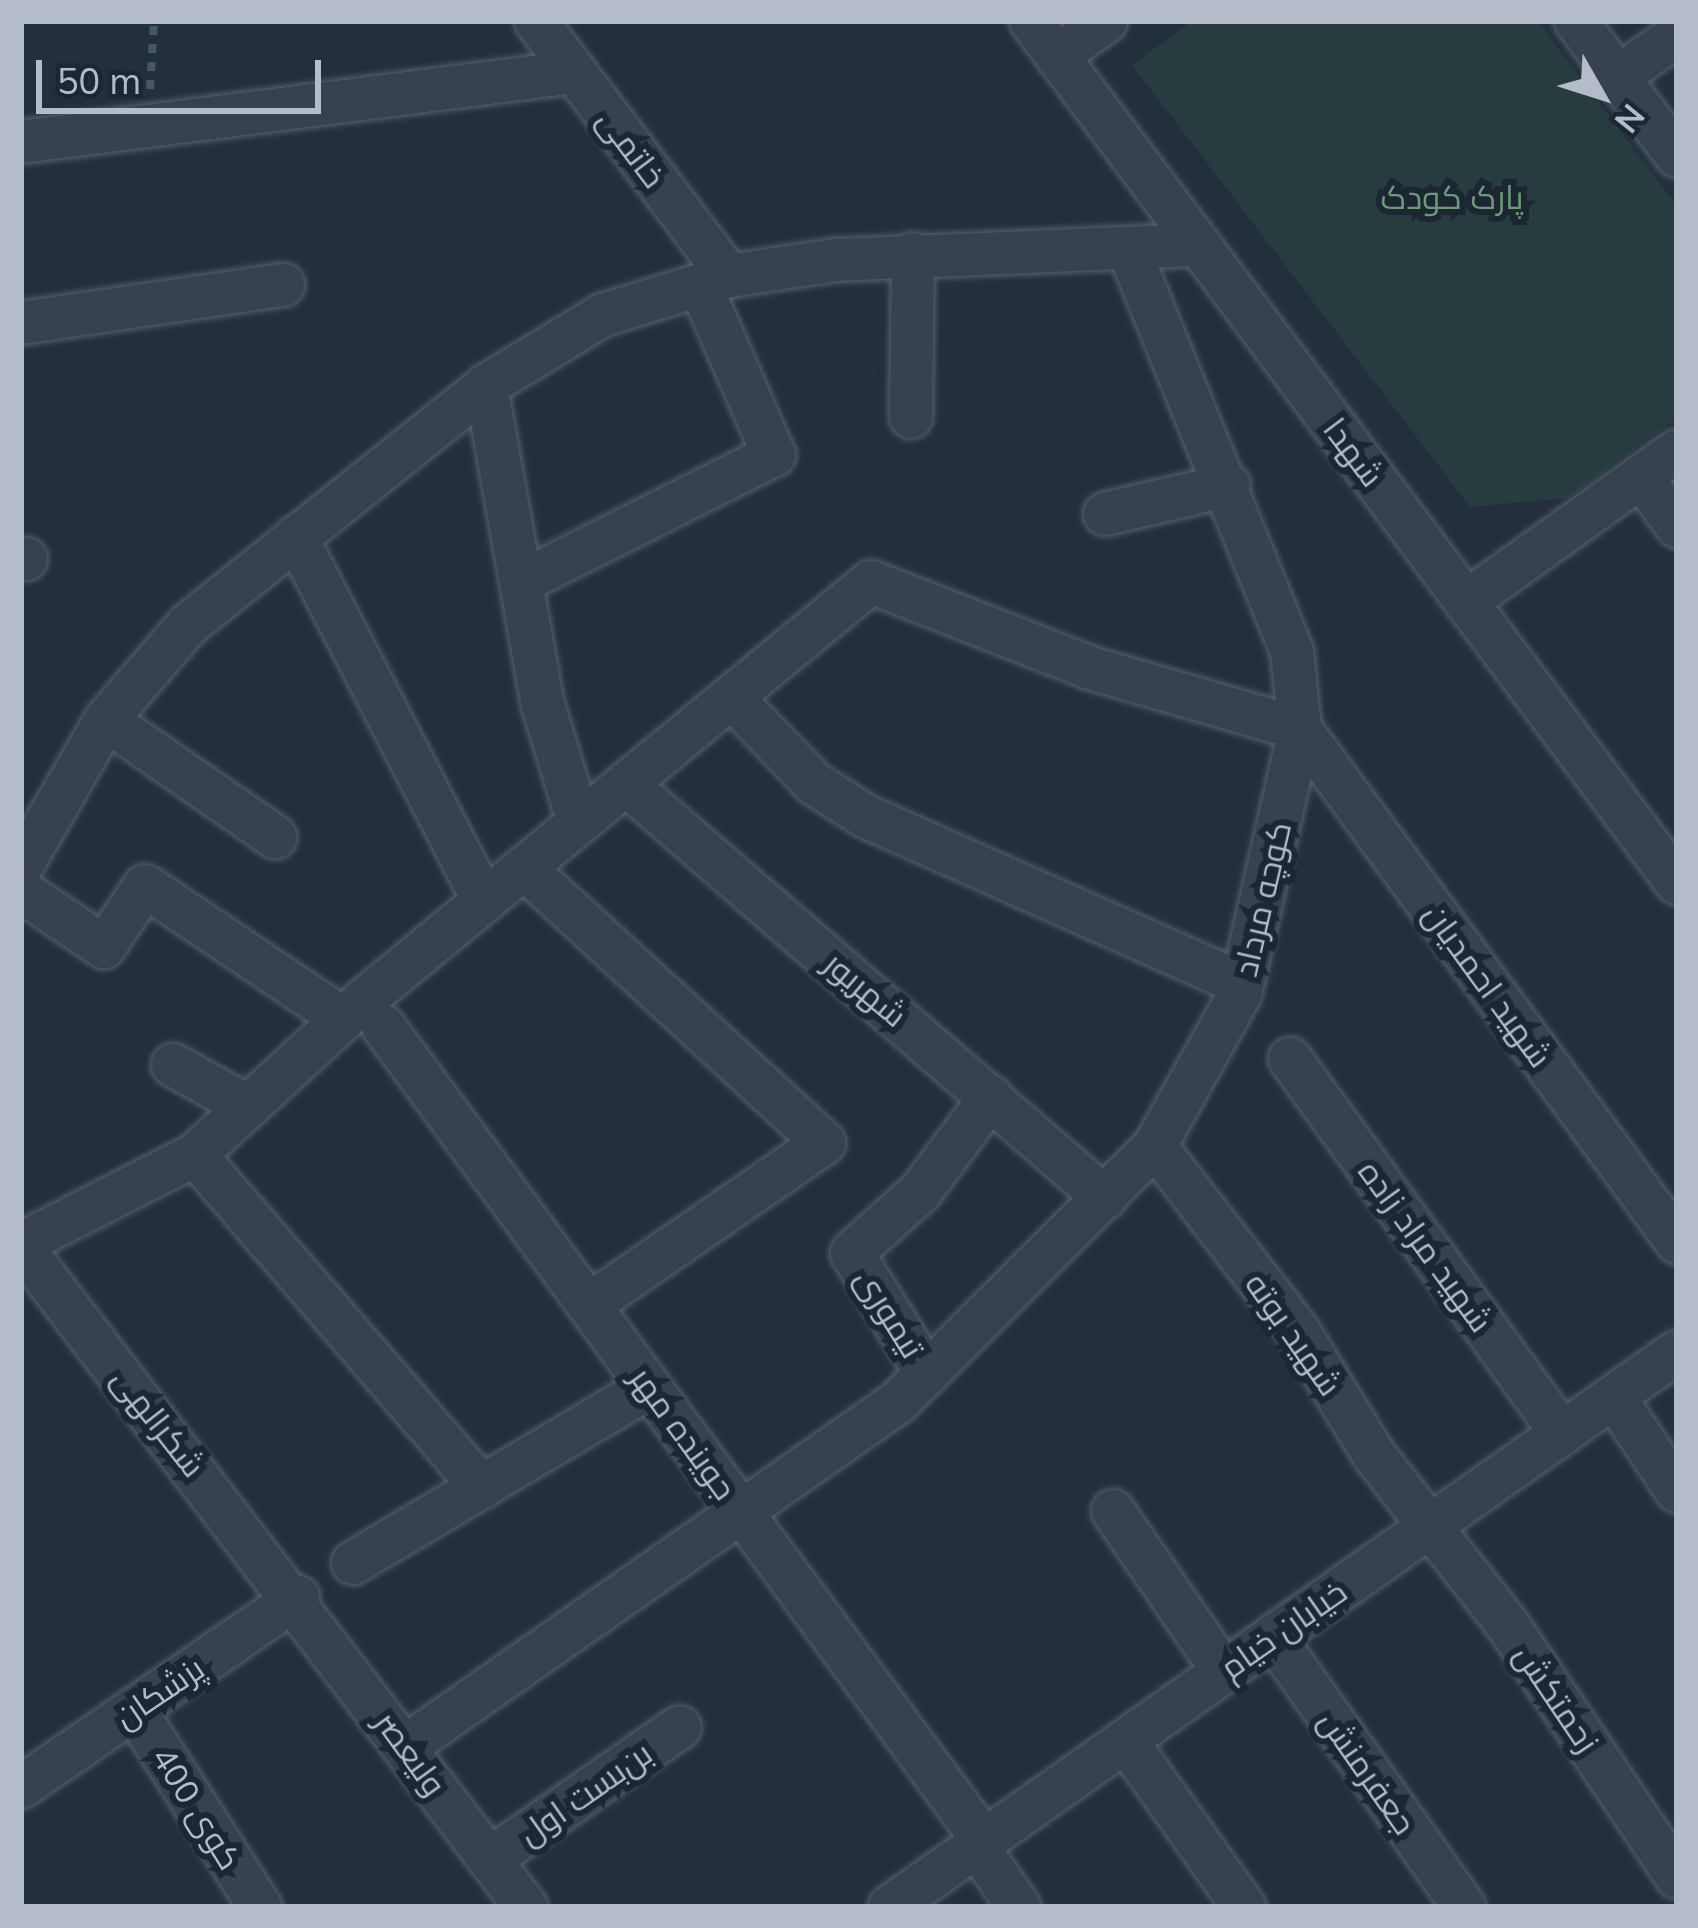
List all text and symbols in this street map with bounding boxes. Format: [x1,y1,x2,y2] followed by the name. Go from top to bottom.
[42,36,327,110] scale bar
[1542,36,1662,156] north arrow
[57,58,141,103] text: 50 m
[1607,96,1654,142] text: N
[590,101,674,195] street label: خاتمی
[1380,177,1524,217] park label: پارک کودک
[1315,410,1393,494] street label: شهدا
[1225,818,1299,980] street label: کوچه مرداد
[1415,895,1561,1075] street label: شهید احمدیان
[817,943,915,1035] street label: شهریور
[1351,1153,1501,1339] street label: شهید مراد زاده
[847,1261,933,1365] street label: تیموری
[1237,1265,1351,1403] street label: شهید بوته
[104,1359,214,1485] street label: شکرالهی
[623,1359,745,1507] street label: جوینده مهر
[1212,1571,1354,1687] street label: خیابان خیام
[1507,1636,1607,1760] street label: زحمتکش
[107,1648,211,1736] street label: پزشکان
[1311,1702,1425,1842] street label: جعفرمنش
[367,1703,455,1803] street label: ولیعصر
[511,1733,659,1853] street label: بن‌بست اول
[144,1739,250,1877] street label: کوی 400

